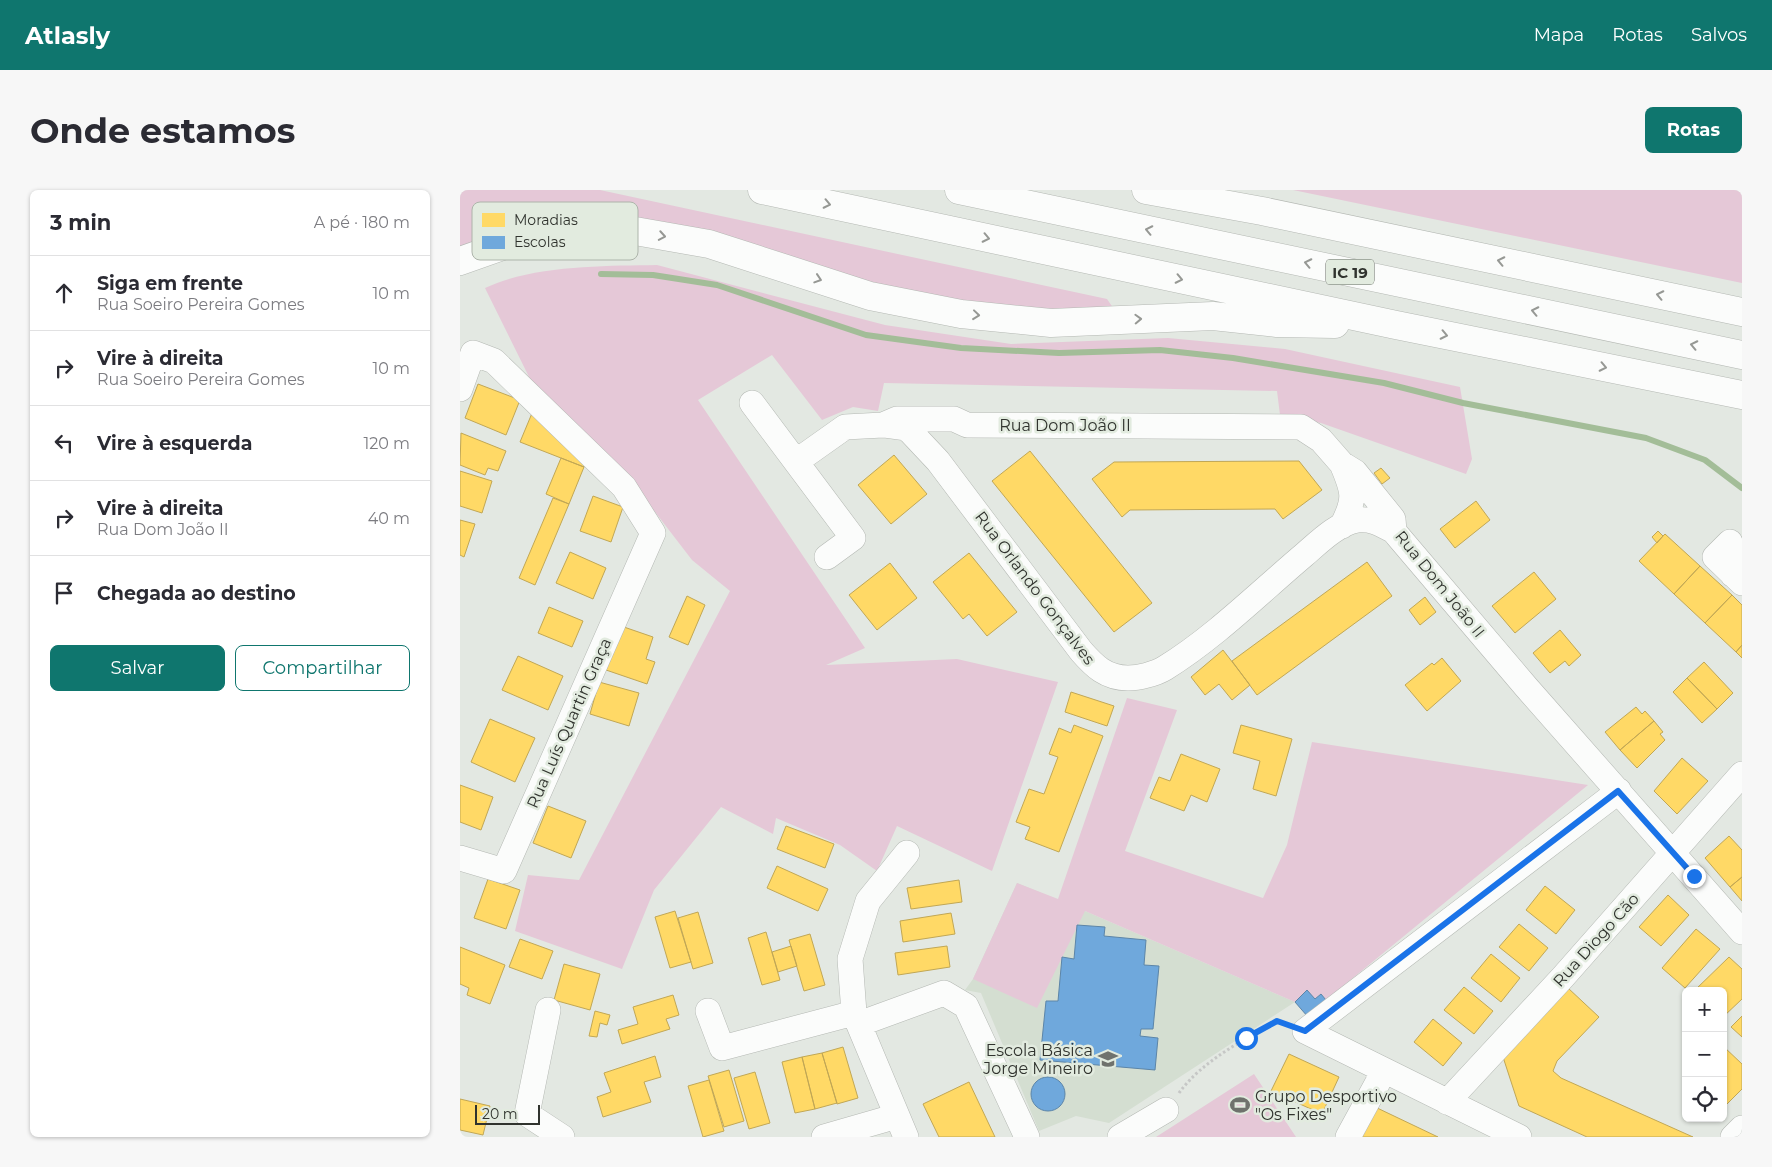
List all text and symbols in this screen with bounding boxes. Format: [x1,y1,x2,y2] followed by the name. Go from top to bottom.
[25,21,110,50] text: Atlasly
[1534,24,1584,46] text: Mapa
[1612,24,1663,46] text: Rotas
[1691,24,1747,46] text: Salvos
[1645,107,1742,153] button: Rotas
[30,109,295,152] text: Onde estamos
[823,198,831,209] one-way arrow
[472,202,638,260] legend
[50,210,111,235] text: 3 min
[514,211,578,229] text: Moradias
[314,213,410,232] text: A pé · 180 m
[1144,225,1153,236] one-way arrow
[658,230,666,241] one-way arrow
[981,232,990,243] one-way arrow
[514,233,566,251] text: Escolas
[1497,256,1506,267] one-way arrow
[1303,259,1312,269] one-way arrow
[1326,260,1374,284] road number: IC 19
[97,272,243,295] text: Siga em frente
[813,273,822,283] one-way arrow
[1175,273,1184,284] one-way arrow
[50,279,78,307] icon: ahead
[372,284,410,303] text: 10 m
[1656,290,1665,301] one-way arrow
[97,295,305,314] text: Rua Soeiro Pereira Gomes
[1531,306,1540,317] one-way arrow
[972,309,980,320] one-way arrow
[1134,313,1142,324] one-way arrow
[1439,329,1448,339] one-way arrow
[1690,340,1699,350] one-way arrow
[97,347,224,370] text: Vire à direita
[50,354,78,382] icon: right
[372,359,410,378] text: 10 m
[1598,361,1607,372] one-way arrow
[97,370,305,389] text: Rua Soeiro Pereira Gomes
[999,416,1131,435] street label: Rua Dom João II
[50,429,78,457] icon: left
[97,432,252,455] text: Vire à esquerda
[363,434,410,453] text: 120 m
[97,497,224,520] text: Vire à direita
[50,504,78,532] icon: right
[971,508,1099,669] street label: Rua Orlando Gonçalves
[368,509,410,528] text: 40 m
[97,520,229,539] text: Rua Dom João II
[1391,527,1489,641] street label: Rua Dom João II
[50,579,78,607] icon: arrive
[97,582,296,605] text: Chegada ao destino
[523,635,615,811] street label: Rua Luís Quartin Graça
[50,645,225,691] button: Salvar
[235,645,410,691] button: Compartilhar
[1683,865,1706,888] route end
[1549,889,1643,991] street label: Rua Diogo Cão
[1682,987,1727,1122] map controls
[1682,987,1727,1032] button: +
[1235,1027,1258,1050] route start
[1682,1032,1727,1077] button: −
[982,1041,1093,1078] place label: Escola Básica Jorge Mineiro
[1097,1048,1119,1070] school or university icon: Escola Básica Jorge Mineiro
[1682,1077,1727,1122] button: locate
[1255,1087,1397,1124] place label: Grupo Desportivo "Os Fixes"
[1229,1094,1251,1116] sports icon: Grupo Desportivo "Os Fixes"
[475,1102,540,1125] scale bar
[482,1105,518,1123] text: 20 m

